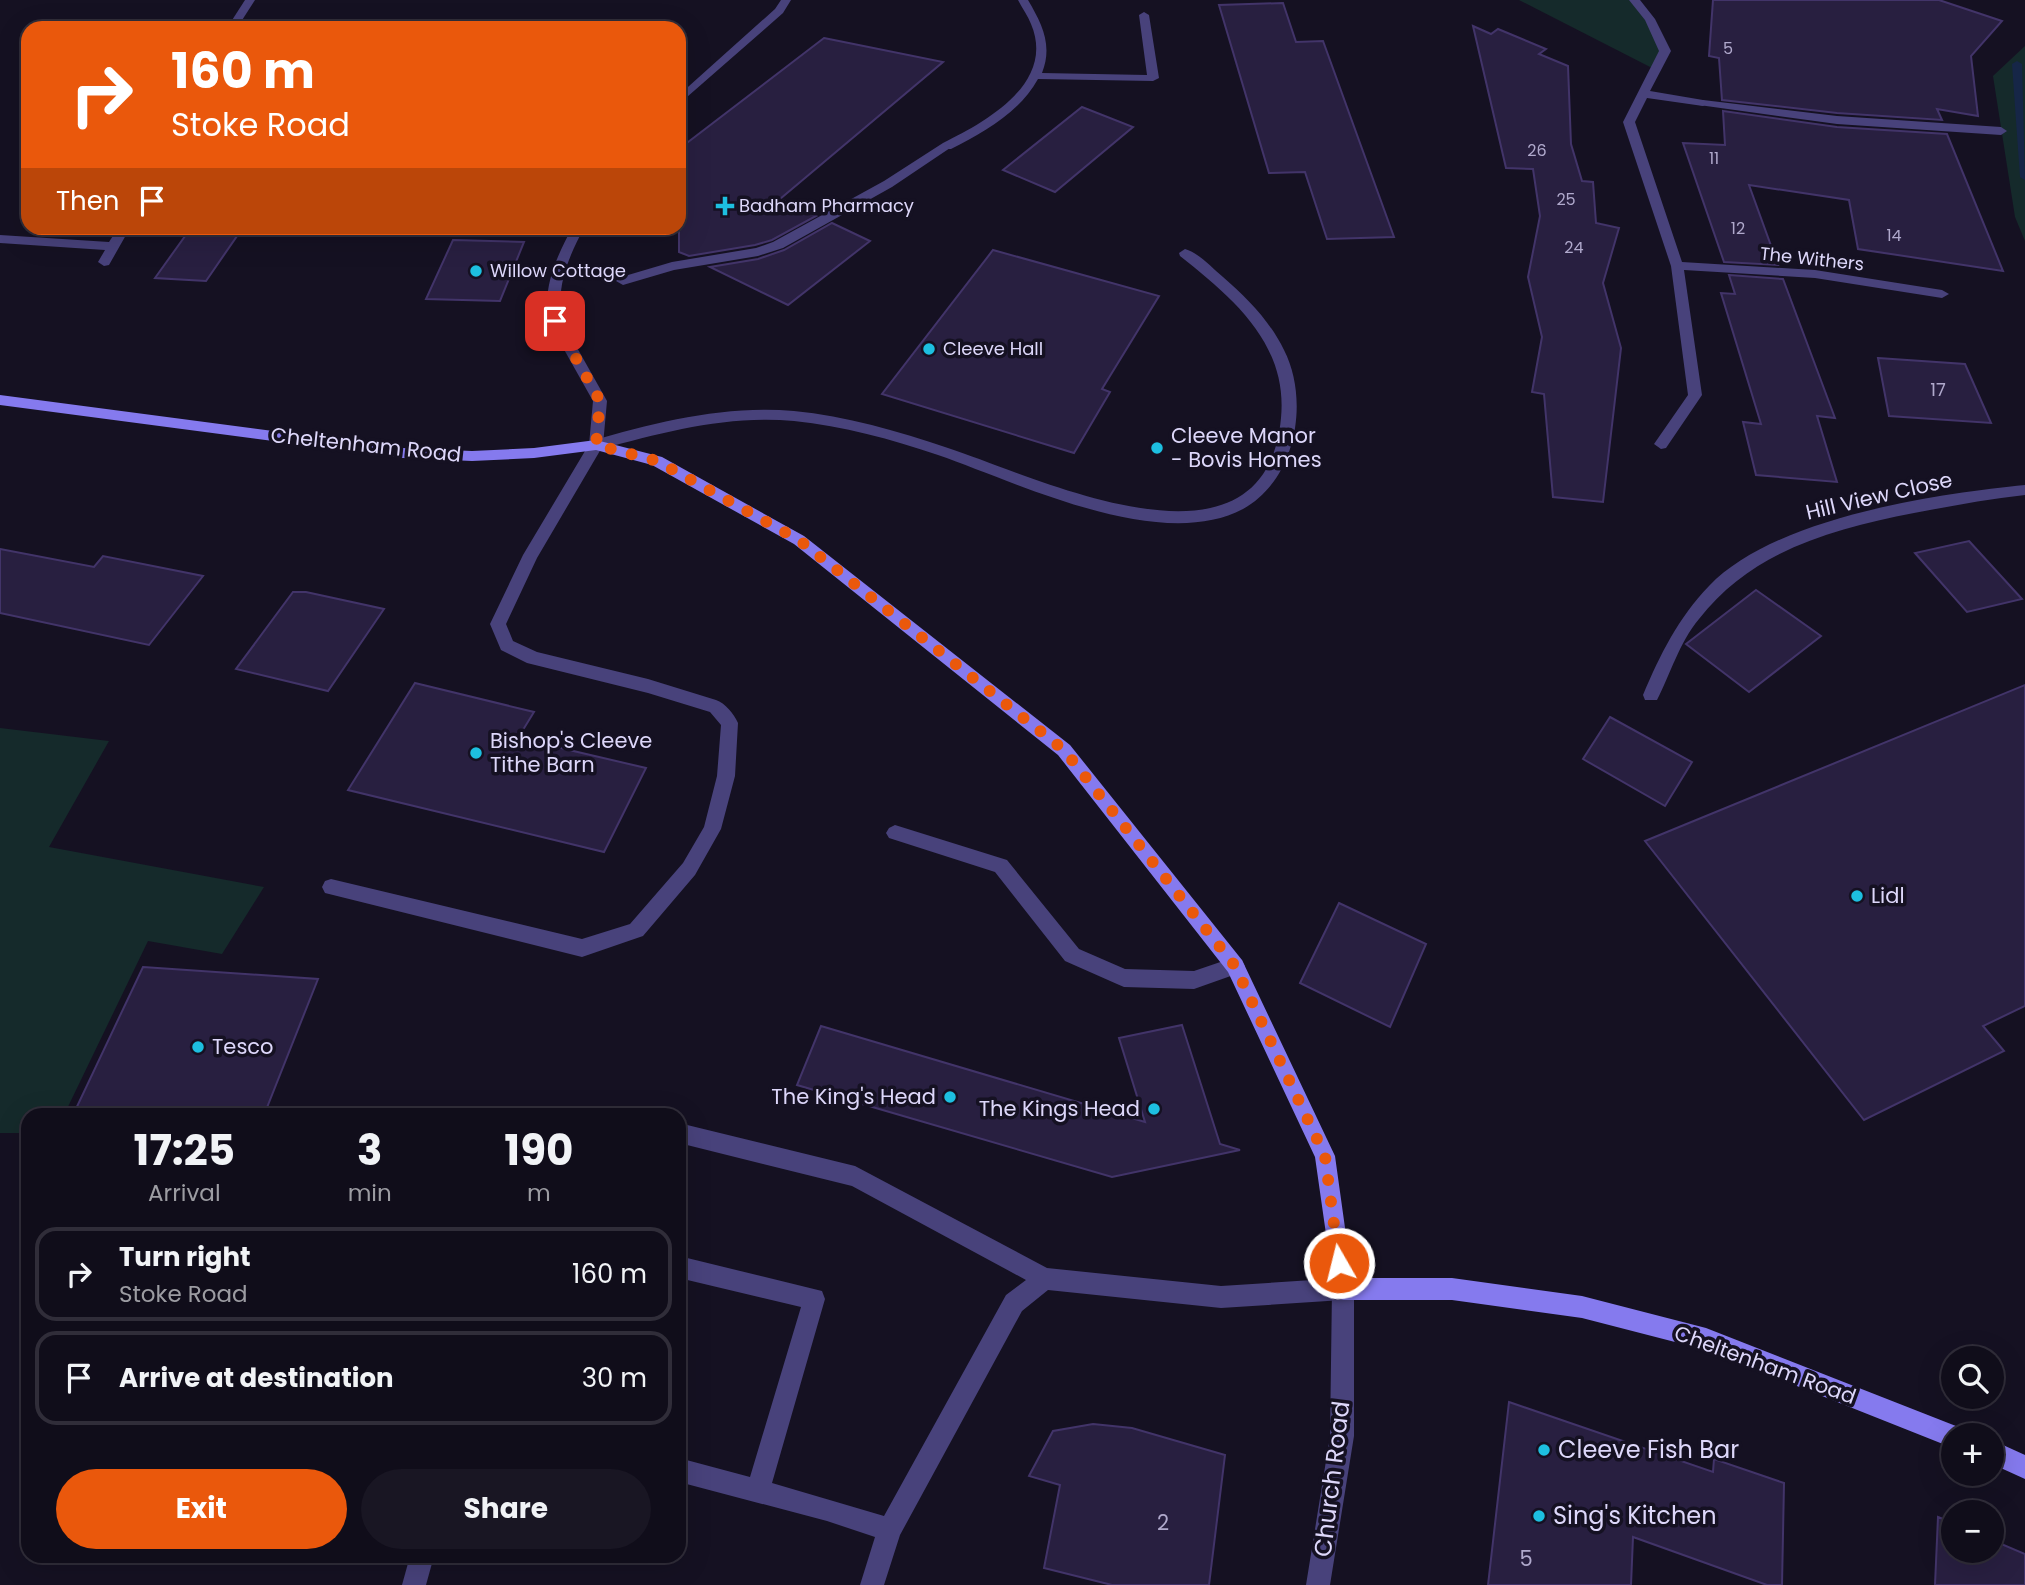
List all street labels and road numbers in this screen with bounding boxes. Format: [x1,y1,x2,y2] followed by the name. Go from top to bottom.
[1759,241,1865,276] street label: The Withers
[269,420,463,469] street label: Cheltenham Road
[1803,465,1955,526] street label: Hill View Close
[1670,1318,1860,1411] street label: Cheltenham Road
[1306,1399,1357,1559] street label: Church Road

